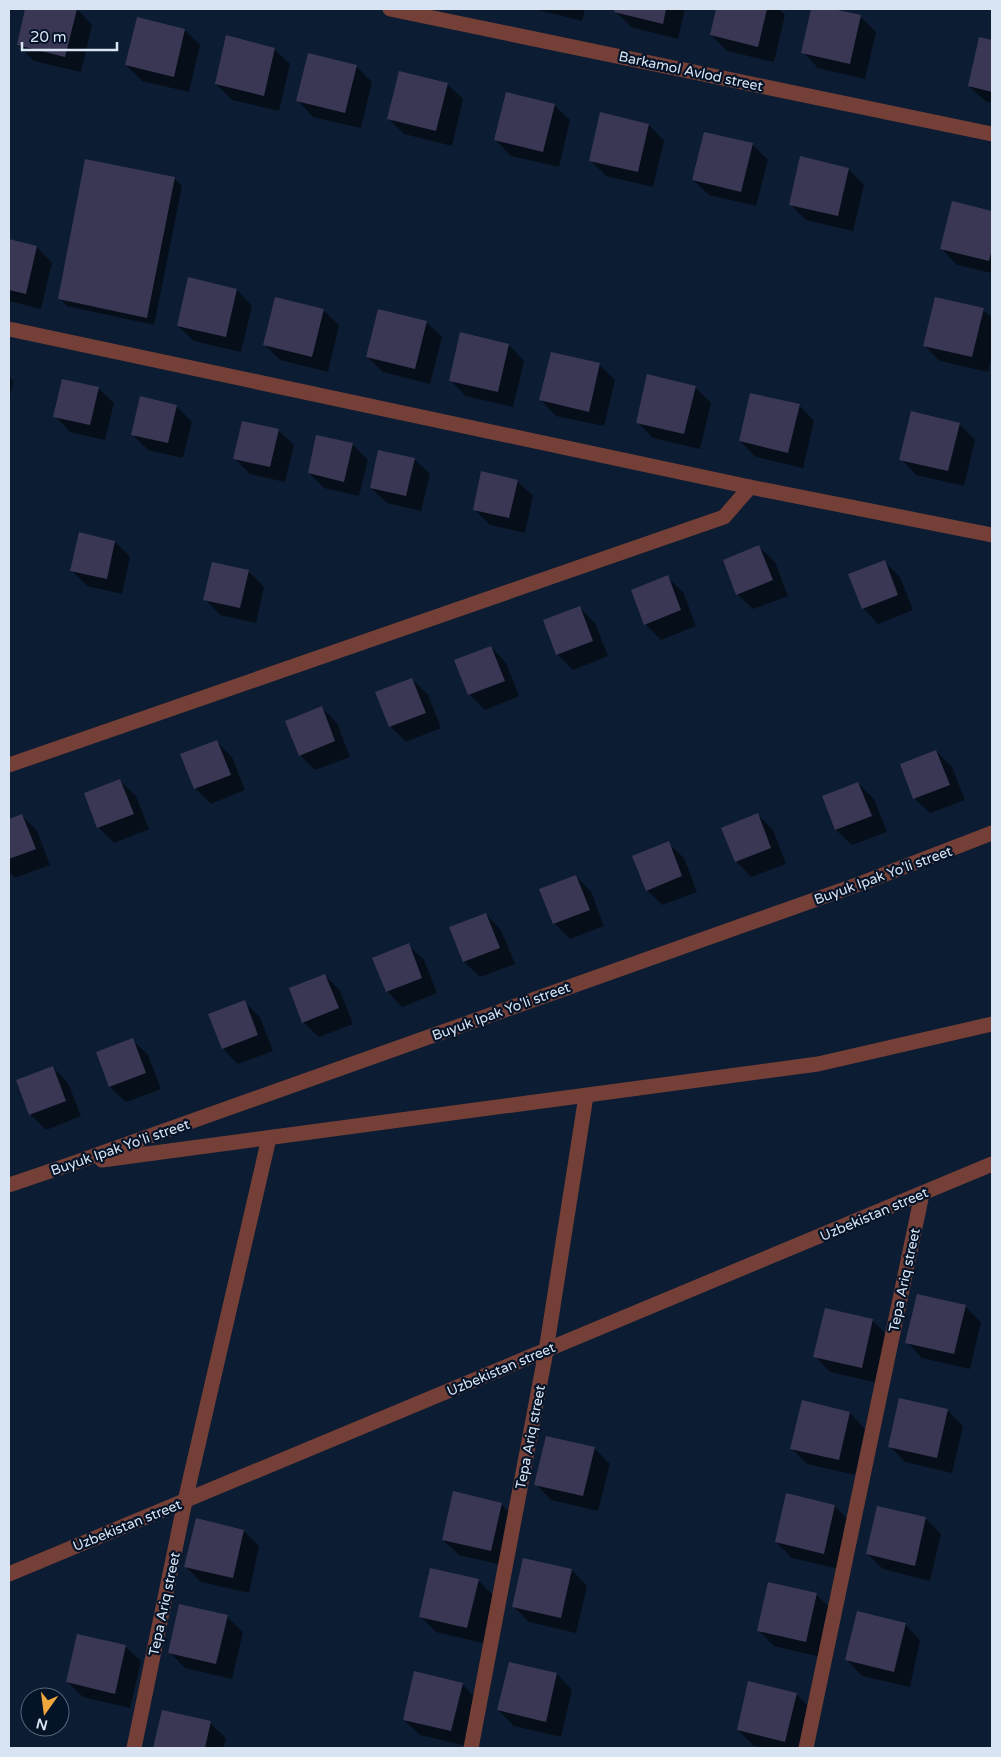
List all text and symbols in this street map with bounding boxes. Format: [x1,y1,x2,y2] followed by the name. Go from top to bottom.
[22,20,118,52] scale bar
[30,28,67,46] text: 20 m
[617,48,765,95] street label: Barkamol Avlod street
[812,842,955,908] street label: Buyuk Ipak Yo'li street
[430,978,573,1044] street label: Buyuk Ipak Yo'li street
[49,1116,192,1179] street label: Buyuk Ipak Yo'li street
[818,1184,931,1245] street label: Uzbekistan street
[885,1226,924,1334] street label: Tepa Ariq street
[445,1339,558,1400] street label: Uzbekistan street
[512,1383,549,1491] street label: Tepa Ariq street
[70,1496,185,1555] street label: Uzbekistan street
[145,1550,184,1658] street label: Tepa Ariq street
[20,1687,70,1737] north arrow
[34,1715,49,1734] text: N

